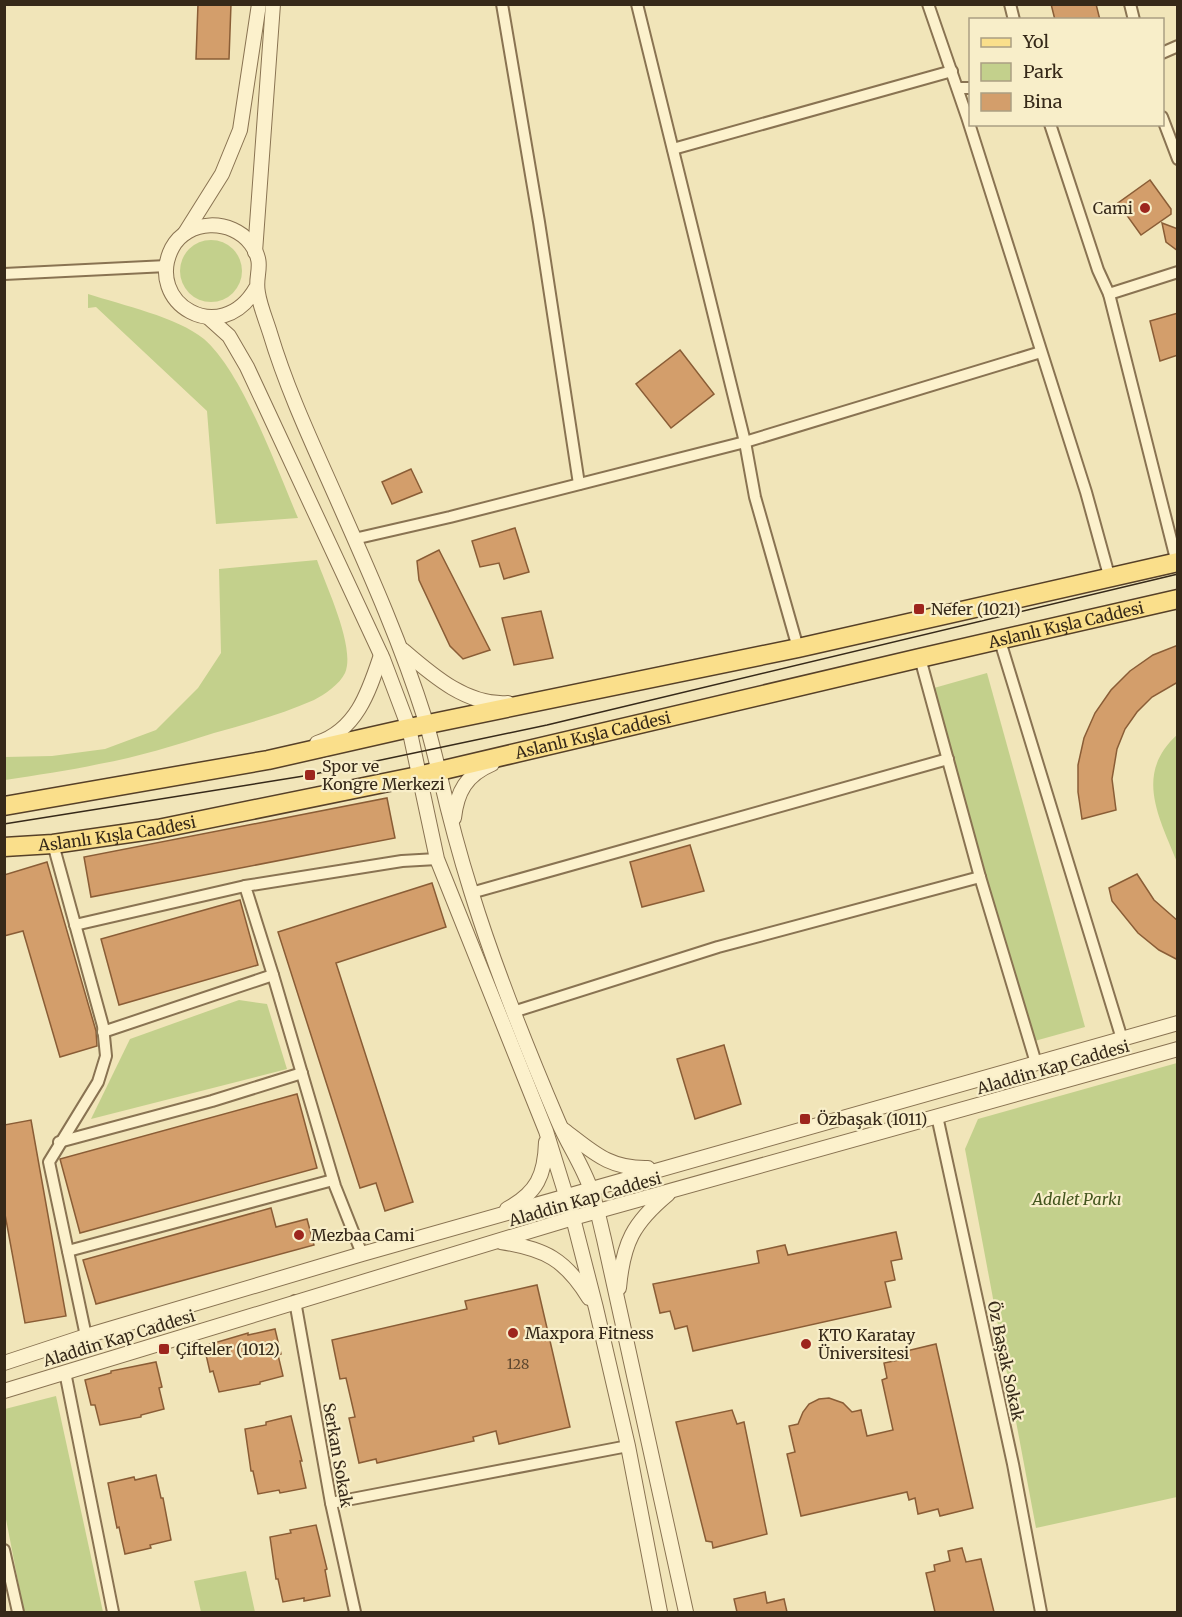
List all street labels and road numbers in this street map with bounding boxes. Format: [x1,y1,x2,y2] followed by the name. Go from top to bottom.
[985,597,1146,652] street label: Aslanlı Kışla Caddesi
[512,707,672,763] street label: Aslanlı Kışla Caddesi
[37,812,198,855] street label: Aslanlı Kışla Caddesi
[973,1036,1132,1099] street label: Aladdin Kap Caddesi
[505,1168,664,1231] street label: Aladdin Kap Caddesi
[984,1299,1029,1424] street label: Öz Başak Sokak
[40,1305,197,1371] street label: Aladdin Kap Caddesi
[319,1401,357,1510] street label: Serkan Sokak

